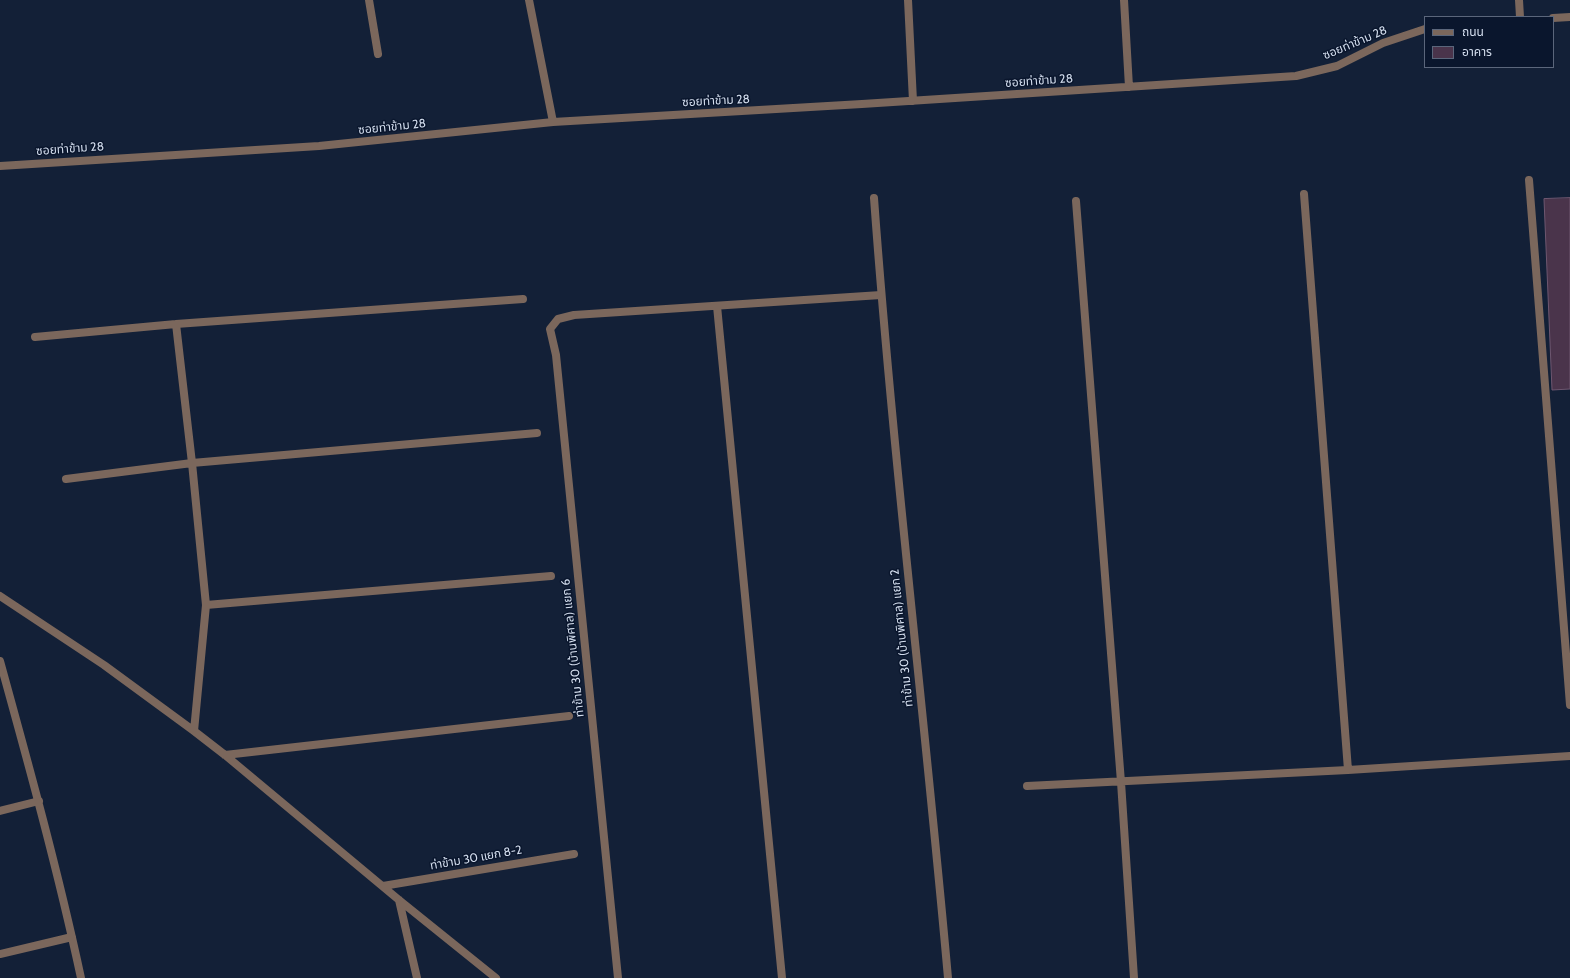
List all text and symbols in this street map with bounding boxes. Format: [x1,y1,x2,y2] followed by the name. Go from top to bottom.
[1424,16,1554,68] legend
[1321,23,1389,63] street label: ซอยท่าข้าม 28
[1462,24,1484,39] text: ถนน
[1462,44,1492,59] text: อาคาร
[1005,71,1073,91] street label: ซอยท่าข้าม 28
[682,92,750,110] street label: ซอยท่าข้าม 28
[357,116,427,138] street label: ซอยท่าข้าม 28
[36,139,104,159] street label: ซอยท่าข้าม 28
[888,568,916,708] street label: ท่าข้าม 30 (บ้านพิศาล) แยก 2
[559,578,587,718] street label: ท่าข้าม 30 (บ้านพิศาล) แยก 6
[429,843,523,873] street label: ท่าข้าม 30 แยก 8-2

